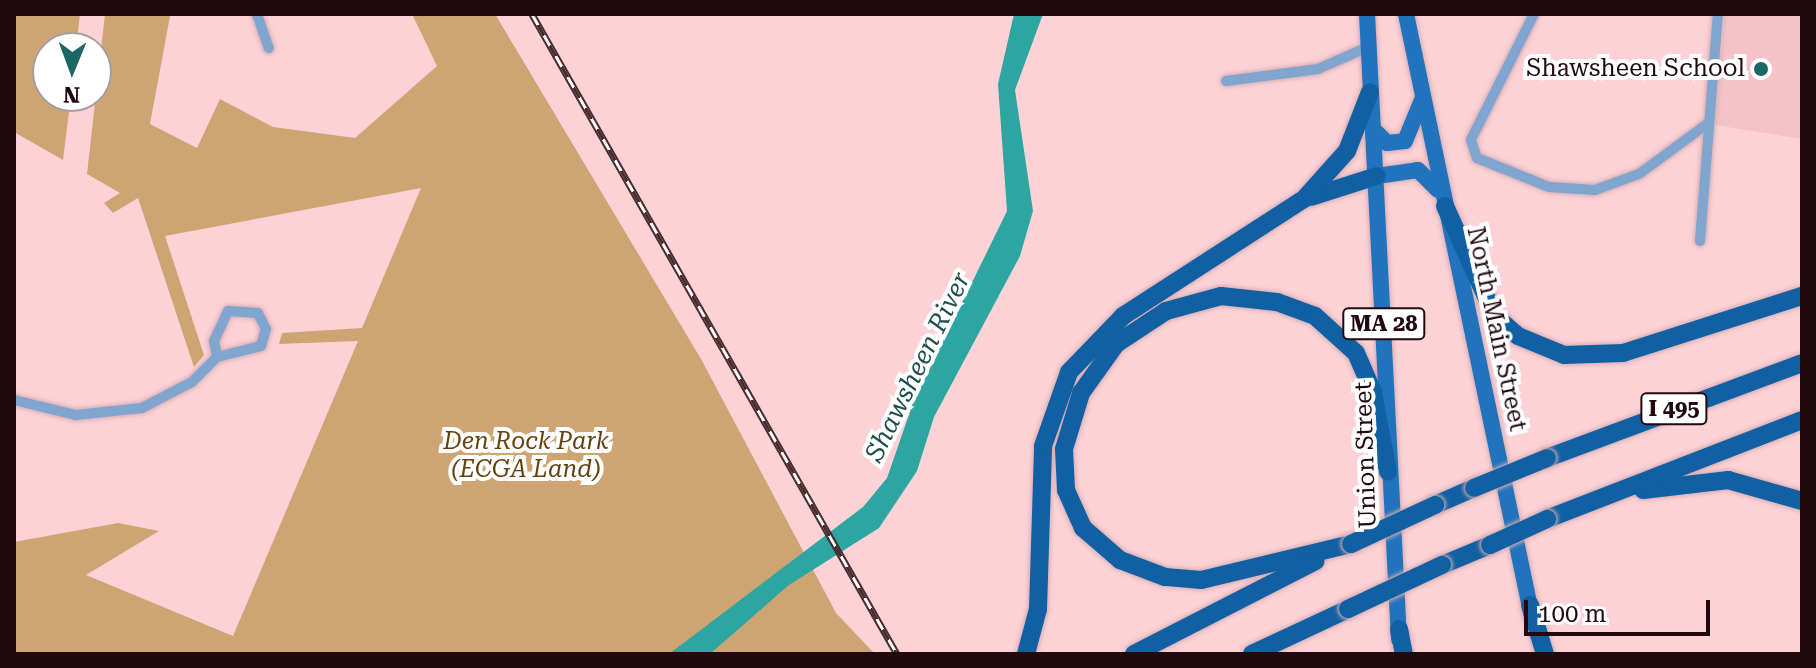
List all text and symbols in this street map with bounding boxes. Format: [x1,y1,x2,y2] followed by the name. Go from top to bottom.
[32,32,112,112] north arrow
[1526,55,1745,83] place label: Shawsheen School
[1752,60,1770,78] marker: Shawsheen School
[63,82,80,107] text: N
[1460,224,1532,434] street label: North Main Street
[859,267,977,467] water label: Shawsheen River
[1342,306,1426,342] road number: MA 28
[1349,381,1383,529] street label: Union Street
[1640,391,1708,427] road number: I 495
[443,428,609,484] park label: Den Rock Park (ECGA Land)
[1528,584,1714,634] scale bar
[1538,600,1606,628] text: 100 m

